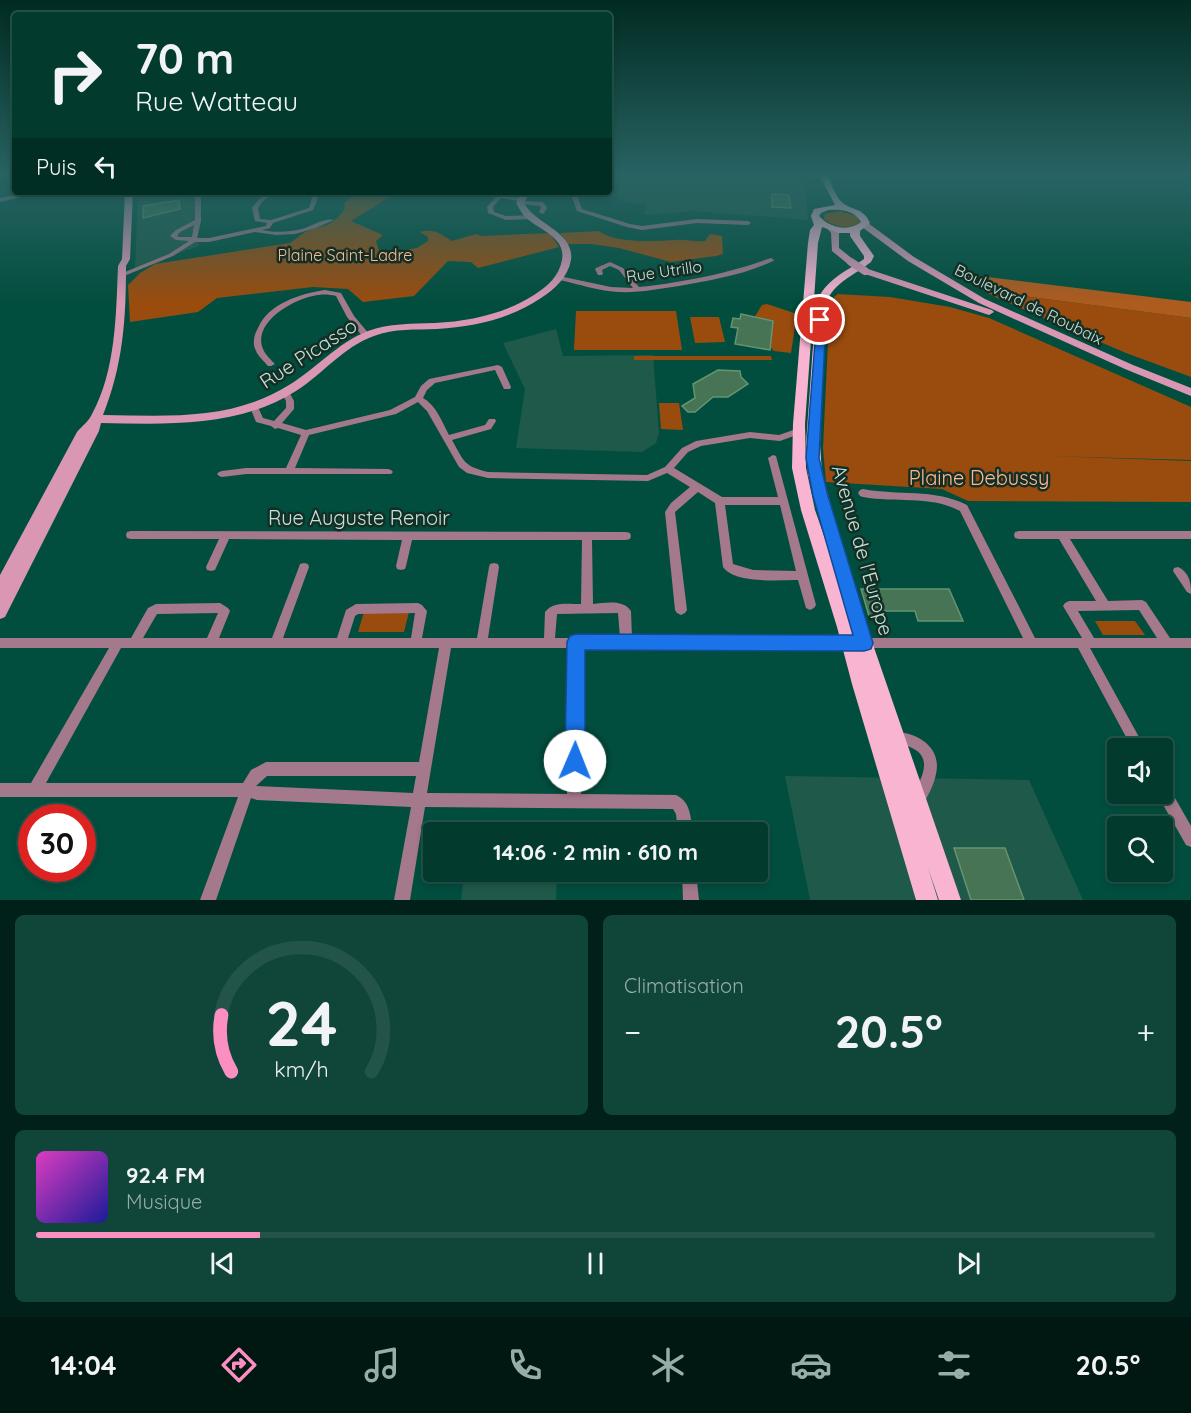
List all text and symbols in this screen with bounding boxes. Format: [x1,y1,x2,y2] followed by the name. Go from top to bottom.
[135,32,234,85] text: 70 m
[36,36,114,114] icon: right
[135,84,298,118] text: Rue Watteau
[89,150,122,183] icon: left
[36,153,77,181] text: Puis
[278,245,412,265] park label: Plaine Saint-Ladre
[625,256,703,286] street label: Rue Utrillo
[951,259,1107,349] street label: Boulevard de Roubaix
[794,294,845,345] pin
[803,303,836,336] icon: arrive
[255,312,361,394] street label: Rue Picasso
[827,462,899,638] street label: Avenue de l'Europe
[909,465,1049,490] park label: Plaine Debussy
[268,505,450,530] street label: Rue Auguste Renoir
[543,729,607,793] position arrow
[1107,738,1173,882] map controls
[1107,738,1173,804] button: sound
[18,804,96,882] speed limit sign: 30
[1107,816,1173,882] button: search
[493,838,698,866] text: 14:06 · 2 min · 610 m
[624,973,744,998] text: Climatisation
[265,984,338,1062] text: 24
[835,1003,943,1059] text: 20.5°
[624,1011,641,1052] text: −
[1136,1011,1155,1052] text: +
[274,1056,329,1082] text: km/h
[126,1161,205,1189] text: 92.4 FM
[126,1189,202,1214] text: Musique
[206,1247,239,1280] icon: previous
[579,1247,612,1280] icon: pause
[952,1247,985,1280] icon: next
[218,1344,260,1386] icon: directions
[361,1344,403,1386] icon: music
[504,1344,546,1386] icon: phone
[647,1344,689,1386] icon: climate
[790,1344,832,1386] icon: car
[933,1344,975,1386] icon: filters
[50,1348,117,1382] text: 14:04
[1076,1348,1140,1382] text: 20.5°

